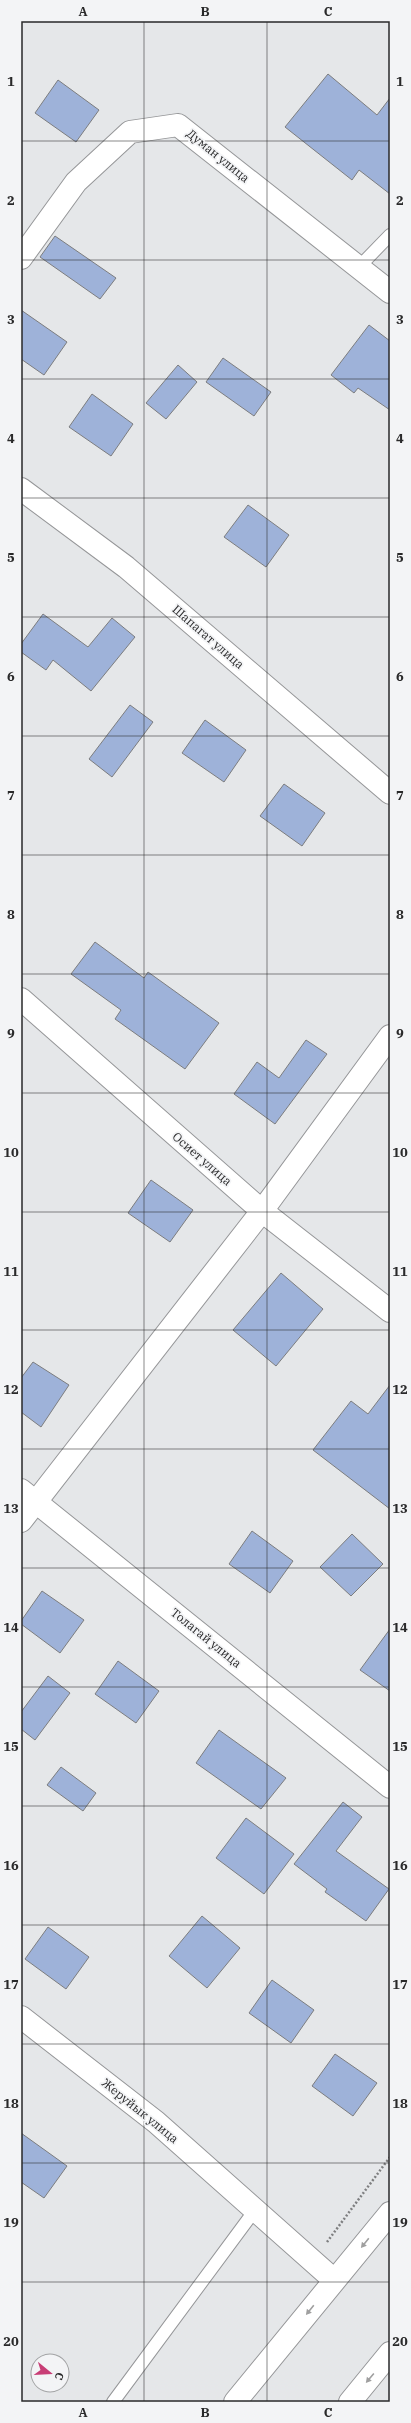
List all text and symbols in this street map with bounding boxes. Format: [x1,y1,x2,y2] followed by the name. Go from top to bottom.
[78,3,88,20] text: A
[200,3,210,20] text: B
[324,3,333,20] text: C
[7,73,15,90] text: 1
[396,73,404,90] text: 1
[184,126,253,186] street label: Думан улица
[7,192,15,209] text: 2
[396,192,404,209] text: 2
[7,311,15,328] text: 3
[396,311,404,328] text: 3
[7,430,15,447] text: 4
[396,430,404,447] text: 4
[7,549,15,566] text: 5
[396,549,404,566] text: 5
[169,601,248,672] street label: Шапагат улица
[7,668,15,685] text: 6
[396,668,404,685] text: 6
[7,787,15,804] text: 7
[396,787,404,804] text: 7
[7,906,15,923] text: 8
[396,906,404,923] text: 8
[7,1025,15,1042] text: 9
[396,1025,404,1042] text: 9
[170,1129,235,1189] street label: Осиет улица
[3,1144,19,1161] text: 10
[392,1144,408,1161] text: 10
[3,1263,19,1280] text: 11
[392,1263,408,1280] text: 11
[3,1381,19,1398] text: 12
[392,1381,408,1398] text: 12
[3,1500,19,1517] text: 13
[392,1500,408,1517] text: 13
[168,1605,245,1671] street label: Толагай улица
[3,1619,19,1636] text: 14
[392,1619,408,1636] text: 14
[3,1738,19,1755] text: 15
[392,1738,408,1755] text: 15
[3,1857,19,1874] text: 16
[392,1857,408,1874] text: 16
[3,1976,19,1993] text: 17
[392,1976,408,1993] text: 17
[99,2075,182,2146] street label: Жеруйык улица
[3,2095,19,2112] text: 18
[392,2095,408,2112] text: 18
[3,2214,19,2231] text: 19
[392,2214,408,2231] text: 19
[361,2238,370,2248] one-way arrow
[305,2305,314,2316] one-way arrow
[3,2333,19,2350] text: 20
[392,2333,408,2350] text: 20
[30,2353,70,2393] north arrow
[52,2370,67,2382] text: С
[365,2372,374,2383] one-way arrow
[78,2404,88,2421] text: A
[200,2404,210,2421] text: B
[324,2404,333,2421] text: C

